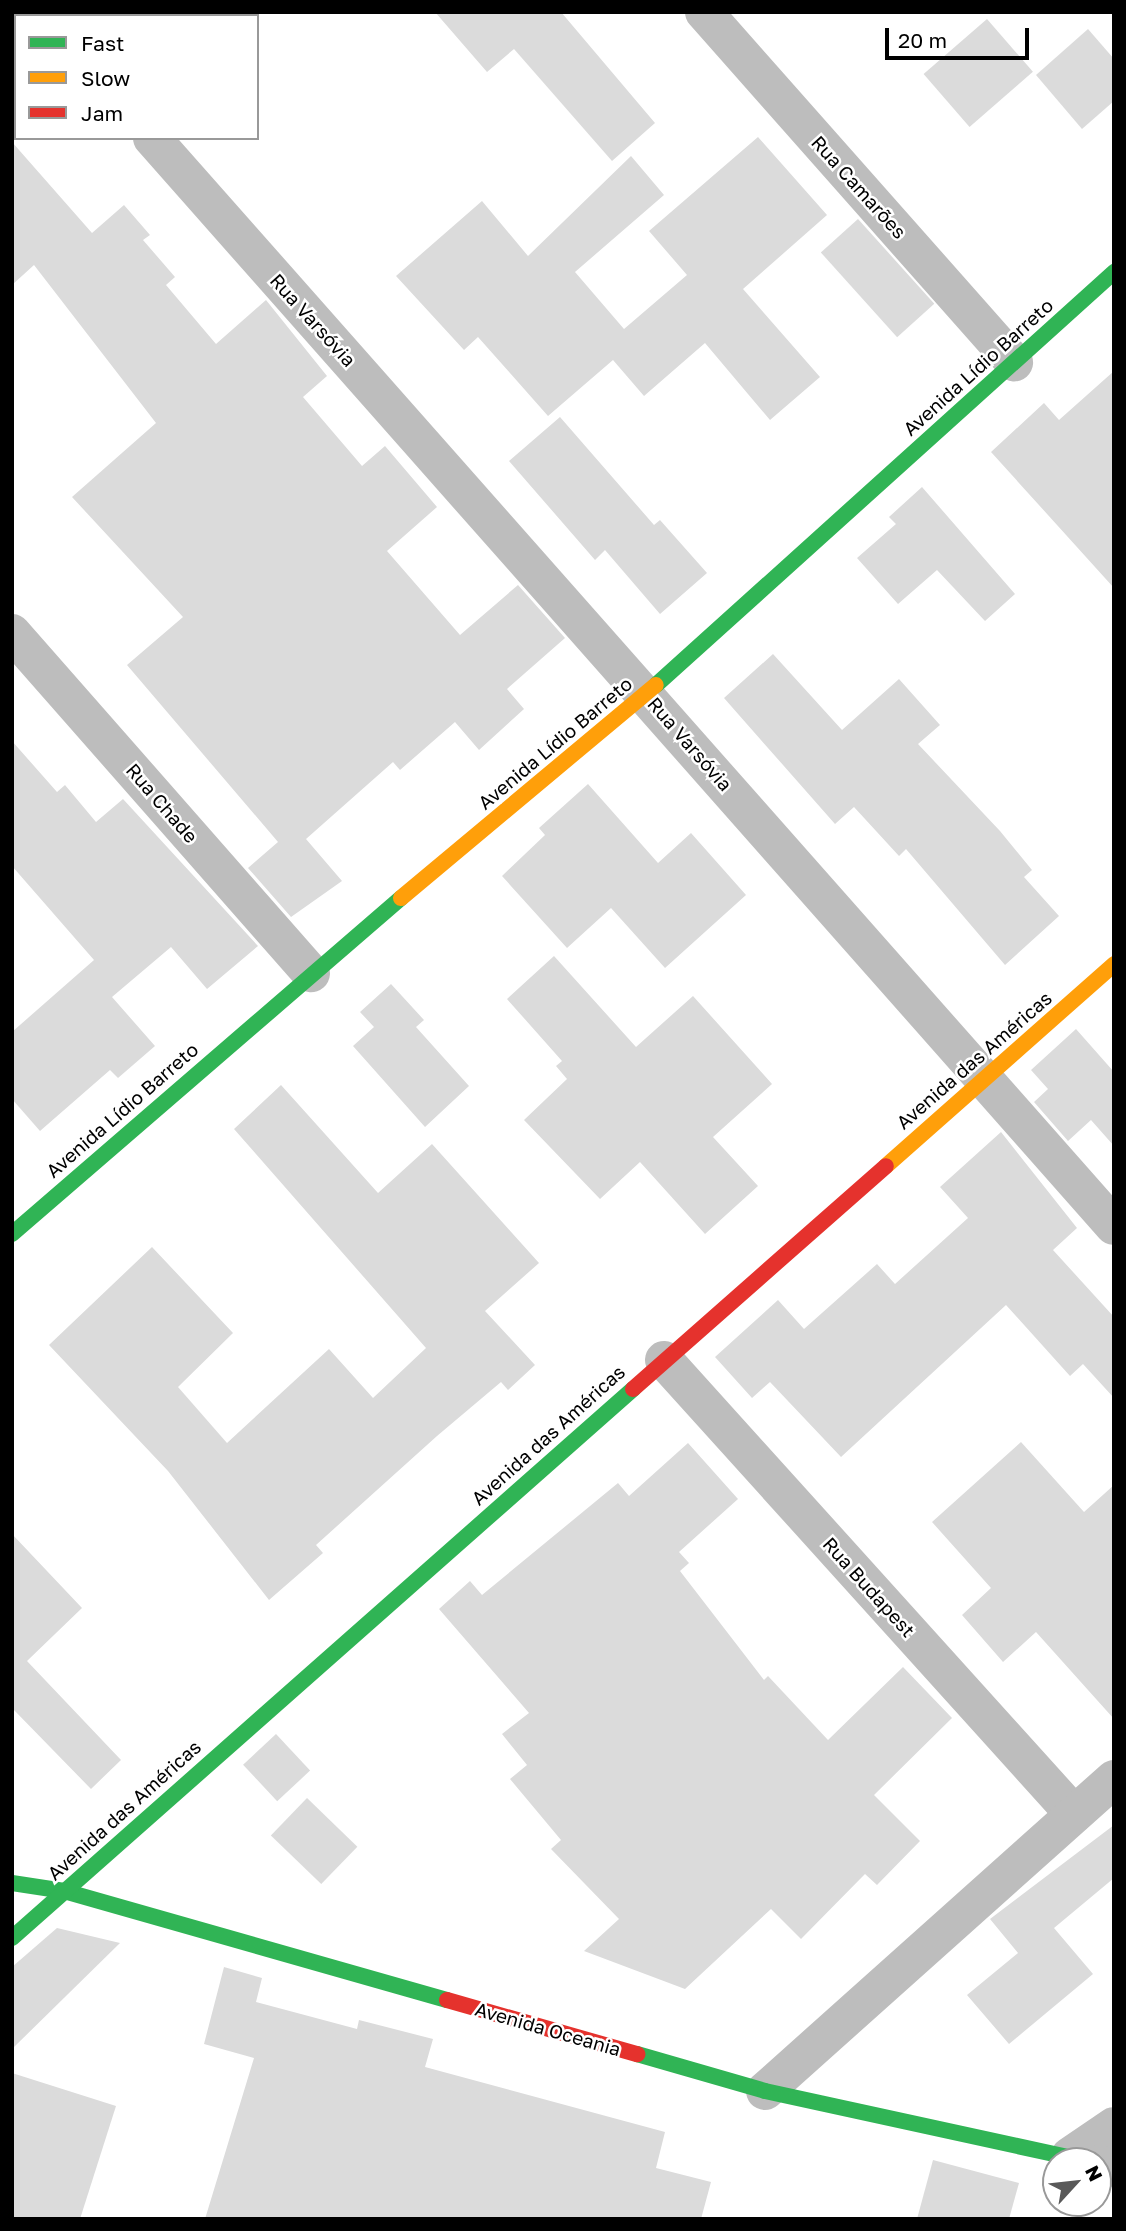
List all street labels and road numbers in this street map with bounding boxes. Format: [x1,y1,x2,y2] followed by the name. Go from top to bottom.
[807,131,911,243] street label: Rua Camarões
[265,269,361,371] street label: Rua Varsóvia
[898,294,1058,440] street label: Avenida Lídio Barreto
[473,672,637,814] street label: Avenida Lídio Barreto
[643,692,737,796] street label: Rua Varsóvia
[121,759,203,847] street label: Rua Chade
[892,986,1056,1134] street label: Avenida das Américas
[41,1038,203,1182] street label: Avenida Lídio Barreto
[467,1360,629,1510] street label: Avenida das Américas
[818,1532,920,1642] street label: Rua Budapest
[43,1735,205,1885] street label: Avenida das Américas
[473,1997,623,2061] street label: Avenida Oceania

